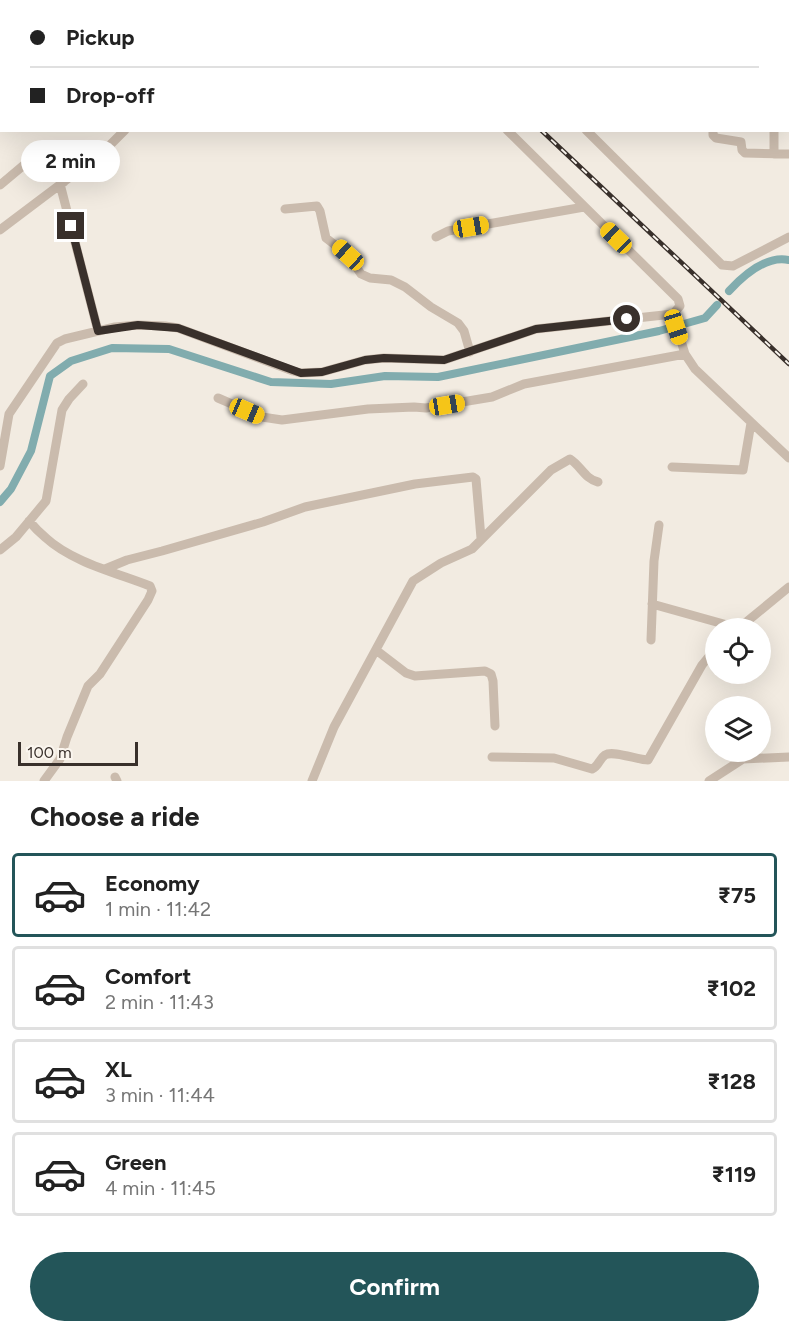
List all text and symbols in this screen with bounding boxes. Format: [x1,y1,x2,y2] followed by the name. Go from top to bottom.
[66,24,135,51] text: Pickup
[66,82,155,109] text: Drop-off
[22,139,121,181] callout: 2 min
[45,149,96,173] text: 2 min
[57,212,84,239] route end
[452,215,490,239] car
[597,219,635,257] car
[329,236,367,274] car
[613,305,640,332] route start
[662,307,690,347] car
[428,393,466,417] car
[227,396,267,426] car
[705,618,771,762] map controls
[705,618,771,684] button: locate
[705,696,771,762] button: layers
[18,739,138,766] scale bar
[27,743,72,762] text: 100 m
[30,800,199,833] text: Choose a ride
[33,868,87,922] icon: car
[105,870,200,897] text: Economy
[718,882,756,909] text: ₹75
[105,897,211,921] text: 1 min · 11:42
[33,961,87,1015] icon: car
[105,963,191,990] text: Comfort
[707,975,756,1002] text: ₹102
[105,990,214,1014] text: 2 min · 11:43
[33,1054,87,1108] icon: car
[105,1056,132,1083] text: XL
[707,1068,756,1095] text: ₹128
[105,1083,215,1107] text: 3 min · 11:44
[33,1147,87,1201] icon: car
[105,1149,167,1176] text: Green
[711,1161,756,1188] text: ₹119
[105,1176,216,1200] text: 4 min · 11:45
[30,1252,759,1321] button: Confirm

